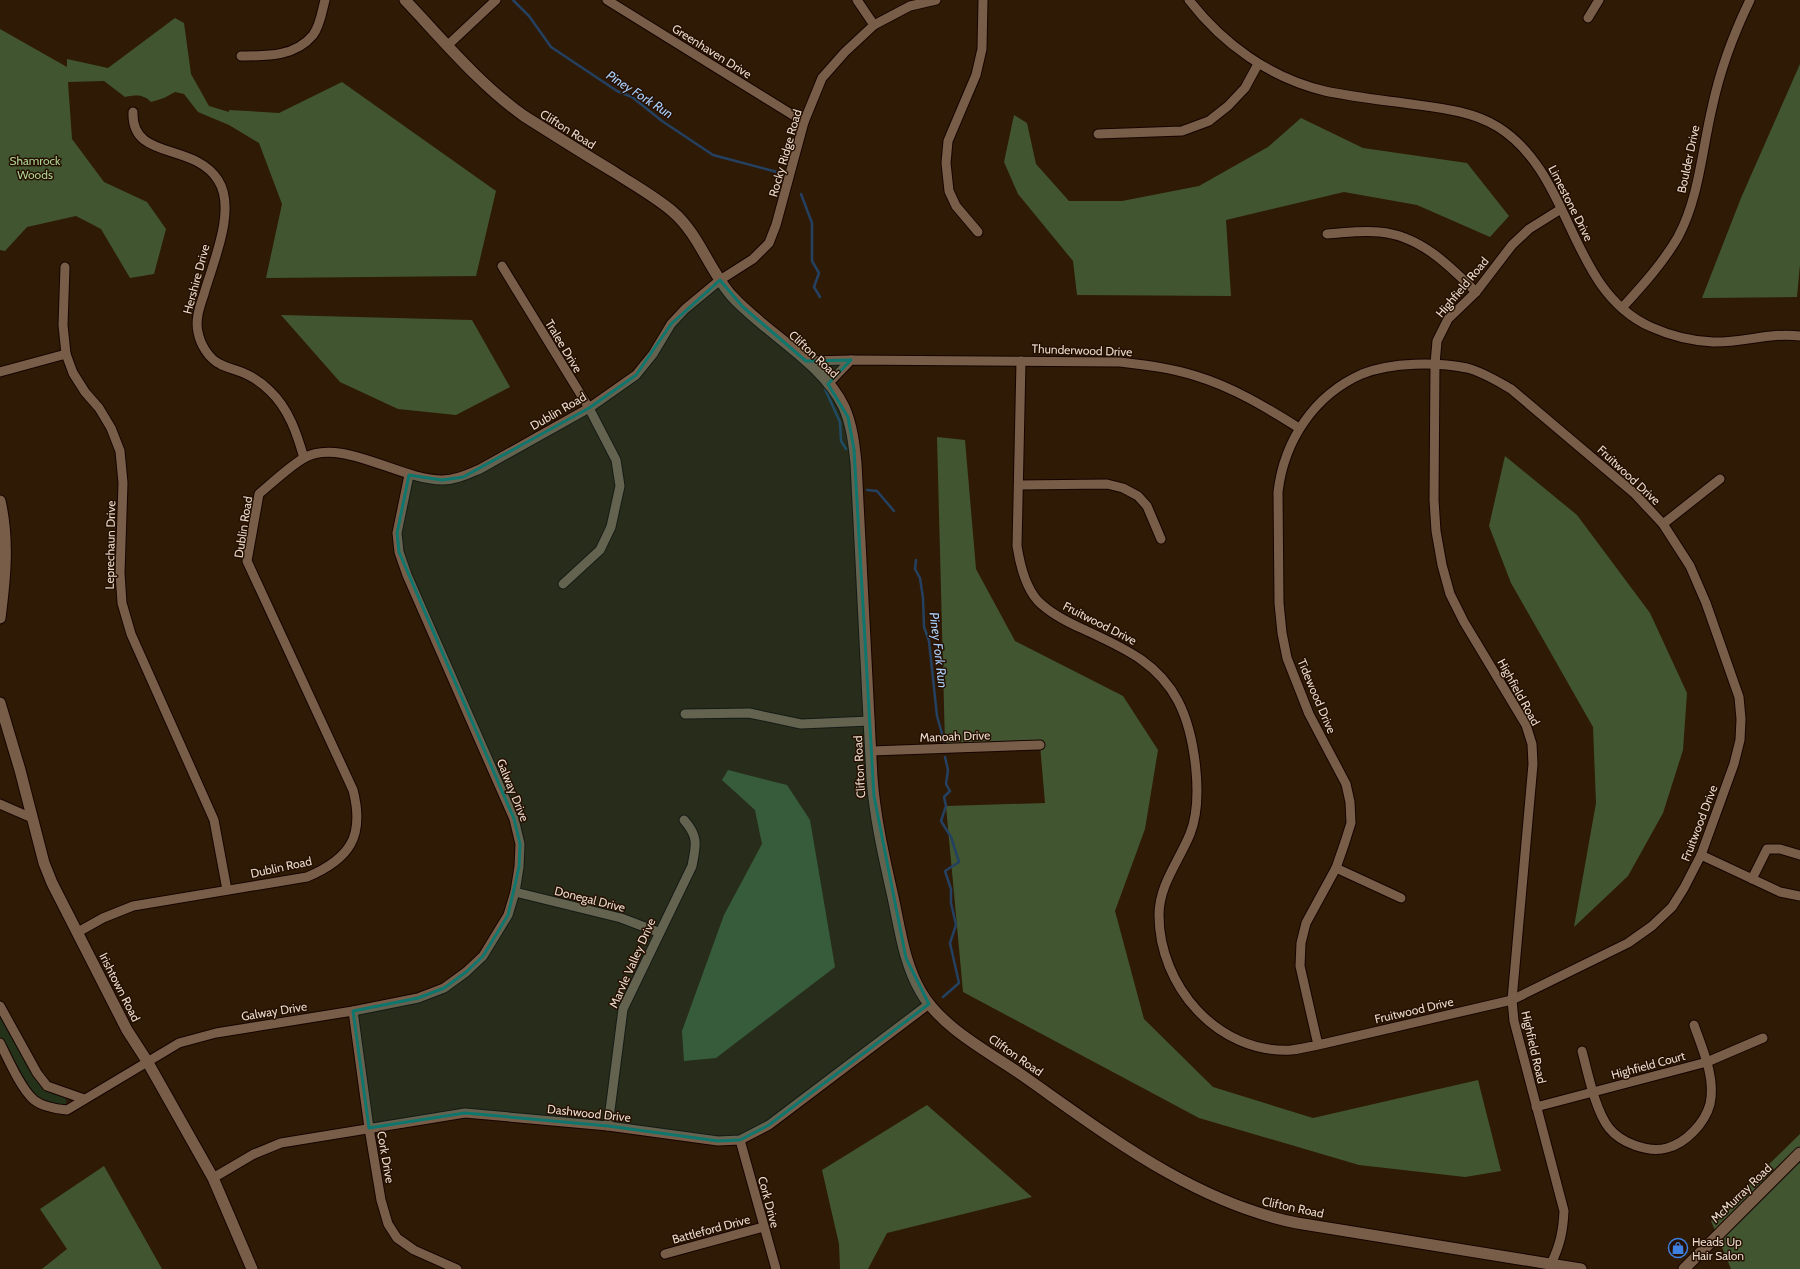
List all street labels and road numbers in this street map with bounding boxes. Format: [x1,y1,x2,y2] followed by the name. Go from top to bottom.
[669,21,755,81] street label: Greenhaven Drive
[537,106,599,152] street label: Clifton Road
[765,107,805,199] street label: Rocky Ridge Road
[1673,124,1703,194] street label: Boulder Drive
[1545,162,1597,244] street label: Limestone Drive
[179,242,213,316] street label: Hershire Drive
[1432,254,1492,320] street label: Highfield Road
[542,317,586,375] street label: Tralee Drive
[786,327,842,381] street label: Clifton Road
[1031,341,1133,359] street label: Thunderwood Drive
[527,389,589,433] street label: Dublin Road
[1594,442,1664,508] street label: Fruitwood Drive
[231,495,255,559] street label: Dublin Road
[102,500,118,590] street label: Leprechaun Drive
[1061,598,1139,648] street label: Fruitwood Drive
[1295,656,1339,736] street label: Tidewood Drive
[1494,656,1544,728] street label: Highfield Road
[919,727,991,745] street label: Manoah Drive
[850,735,868,799] street label: Clifton Road
[494,756,532,824] street label: Galway Drive
[1678,783,1720,863] street label: Fruitwood Drive
[249,853,313,881] street label: Dublin Road
[553,883,627,915] street label: Donegal Drive
[605,916,659,1010] street label: Marvle Valley Drive
[96,950,144,1024] street label: Irishtown Road
[1373,994,1455,1026] street label: Fruitwood Drive
[240,998,308,1024] street label: Galway Drive
[1518,1009,1550,1085] street label: Highfield Road
[986,1031,1046,1079] street label: Clifton Road
[1609,1048,1687,1082] street label: Highfield Court
[547,1101,631,1125] street label: Dashwood Drive
[374,1130,398,1184] street label: Cork Drive
[1707,1160,1775,1226] street label: McMurray Road
[755,1175,783,1229] street label: Cork Drive
[1261,1193,1325,1221] street label: Clifton Road
[670,1211,752,1247] street label: Battleford Drive

